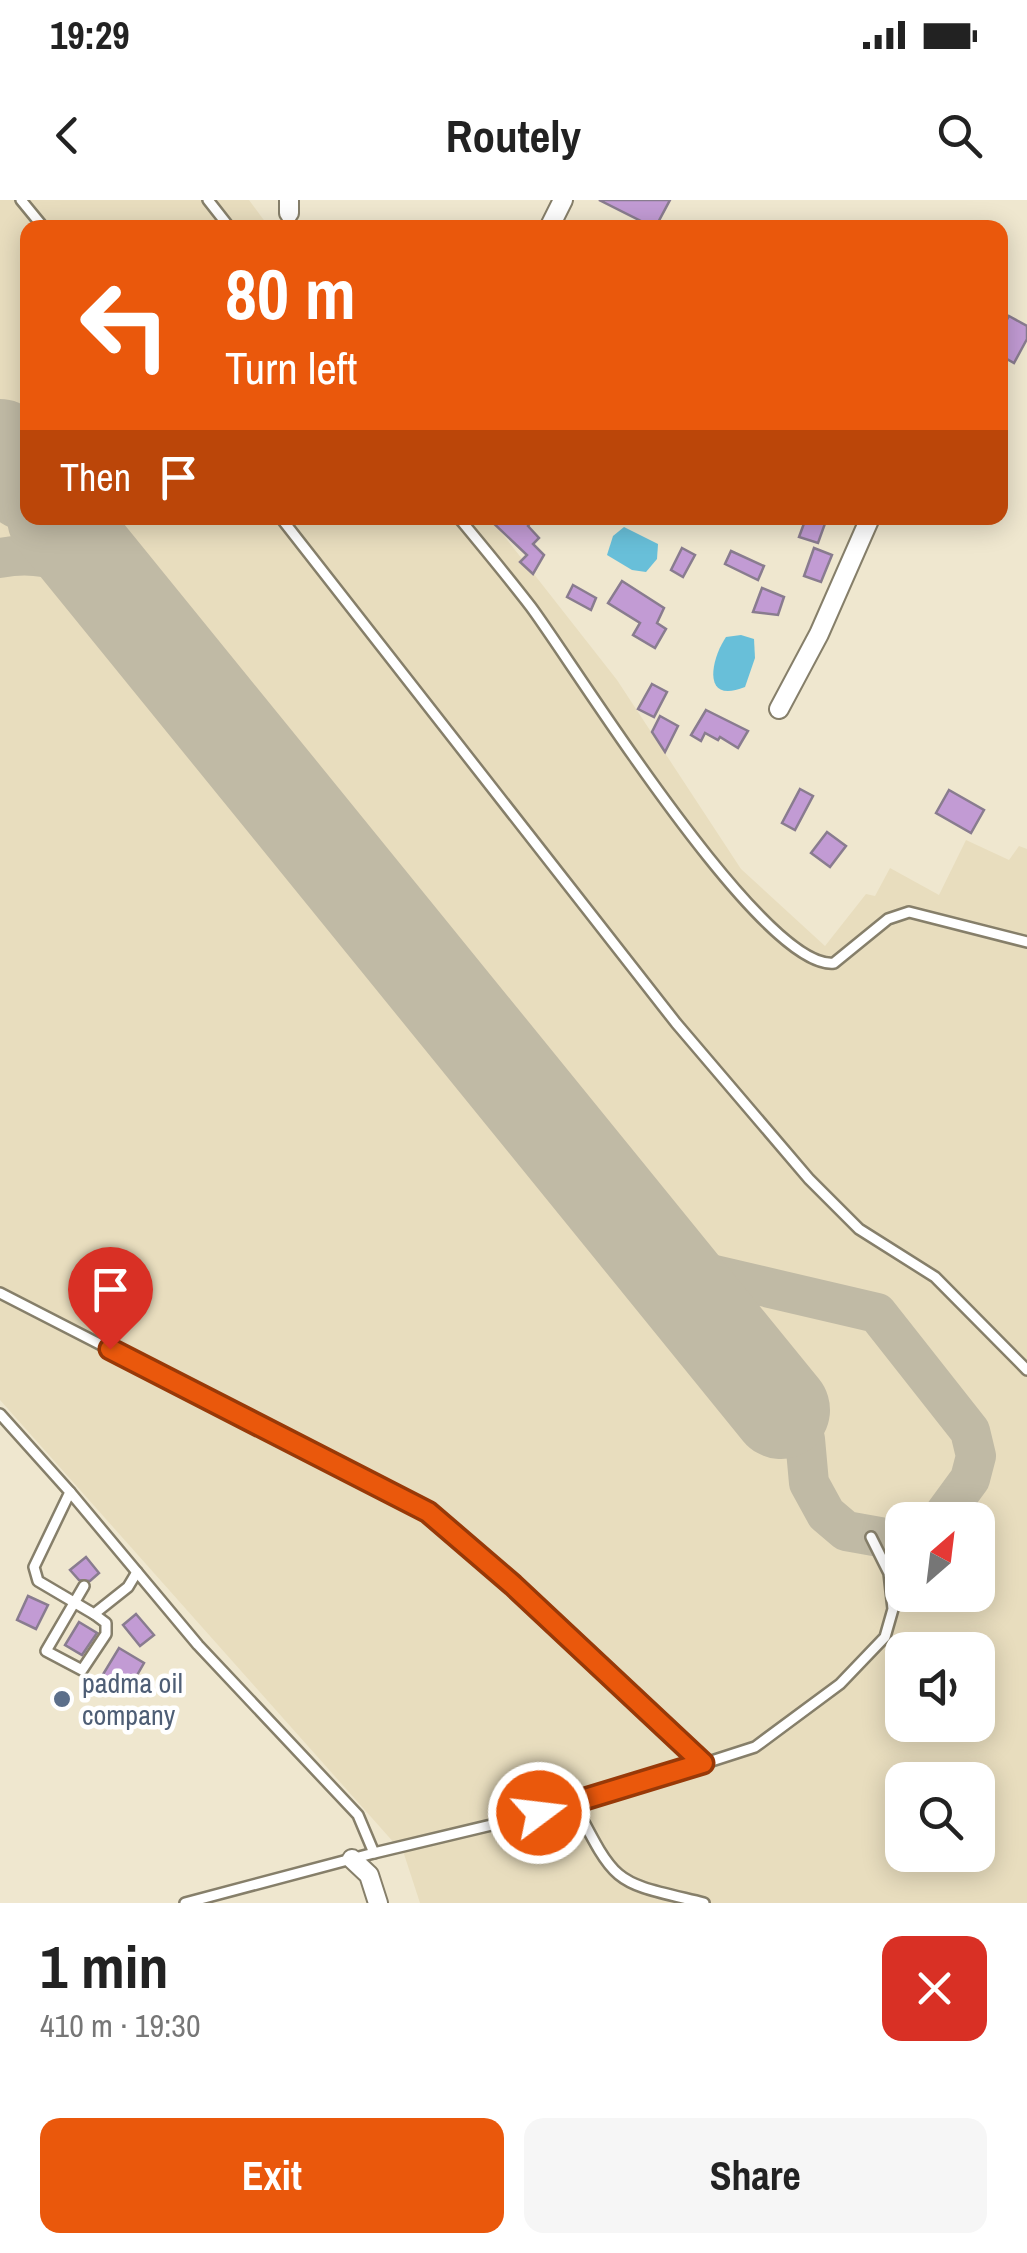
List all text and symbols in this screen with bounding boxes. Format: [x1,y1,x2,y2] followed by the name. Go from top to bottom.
[50,10,130,61] text: 19:29
[446,105,581,166] text: Routely
[40,108,95,163] icon: back
[932,108,987,163] icon: search
[225,247,356,341] text: 80 m
[60,260,190,390] icon: left
[225,337,357,398] text: Turn left
[151,450,206,505] icon: arrive
[60,452,131,503] text: Then
[68,1247,153,1350] pin
[83,1262,138,1317] icon: arrive
[885,1502,995,1612] north arrow
[885,1502,995,1872] map controls
[885,1632,995,1742] button: sound
[82,1664,183,1734] place label: padma oil company
[51,1688,73,1710] marker: padma oil company
[487,1761,591,1865] position arrow
[885,1762,995,1872] button: search
[40,1926,169,2007] text: 1 min
[882,1936,987,2041] button: close
[40,2004,200,2047] text: 410 m · 19:30
[40,2118,504,2233] button: Exit
[524,2118,987,2233] button: Share

